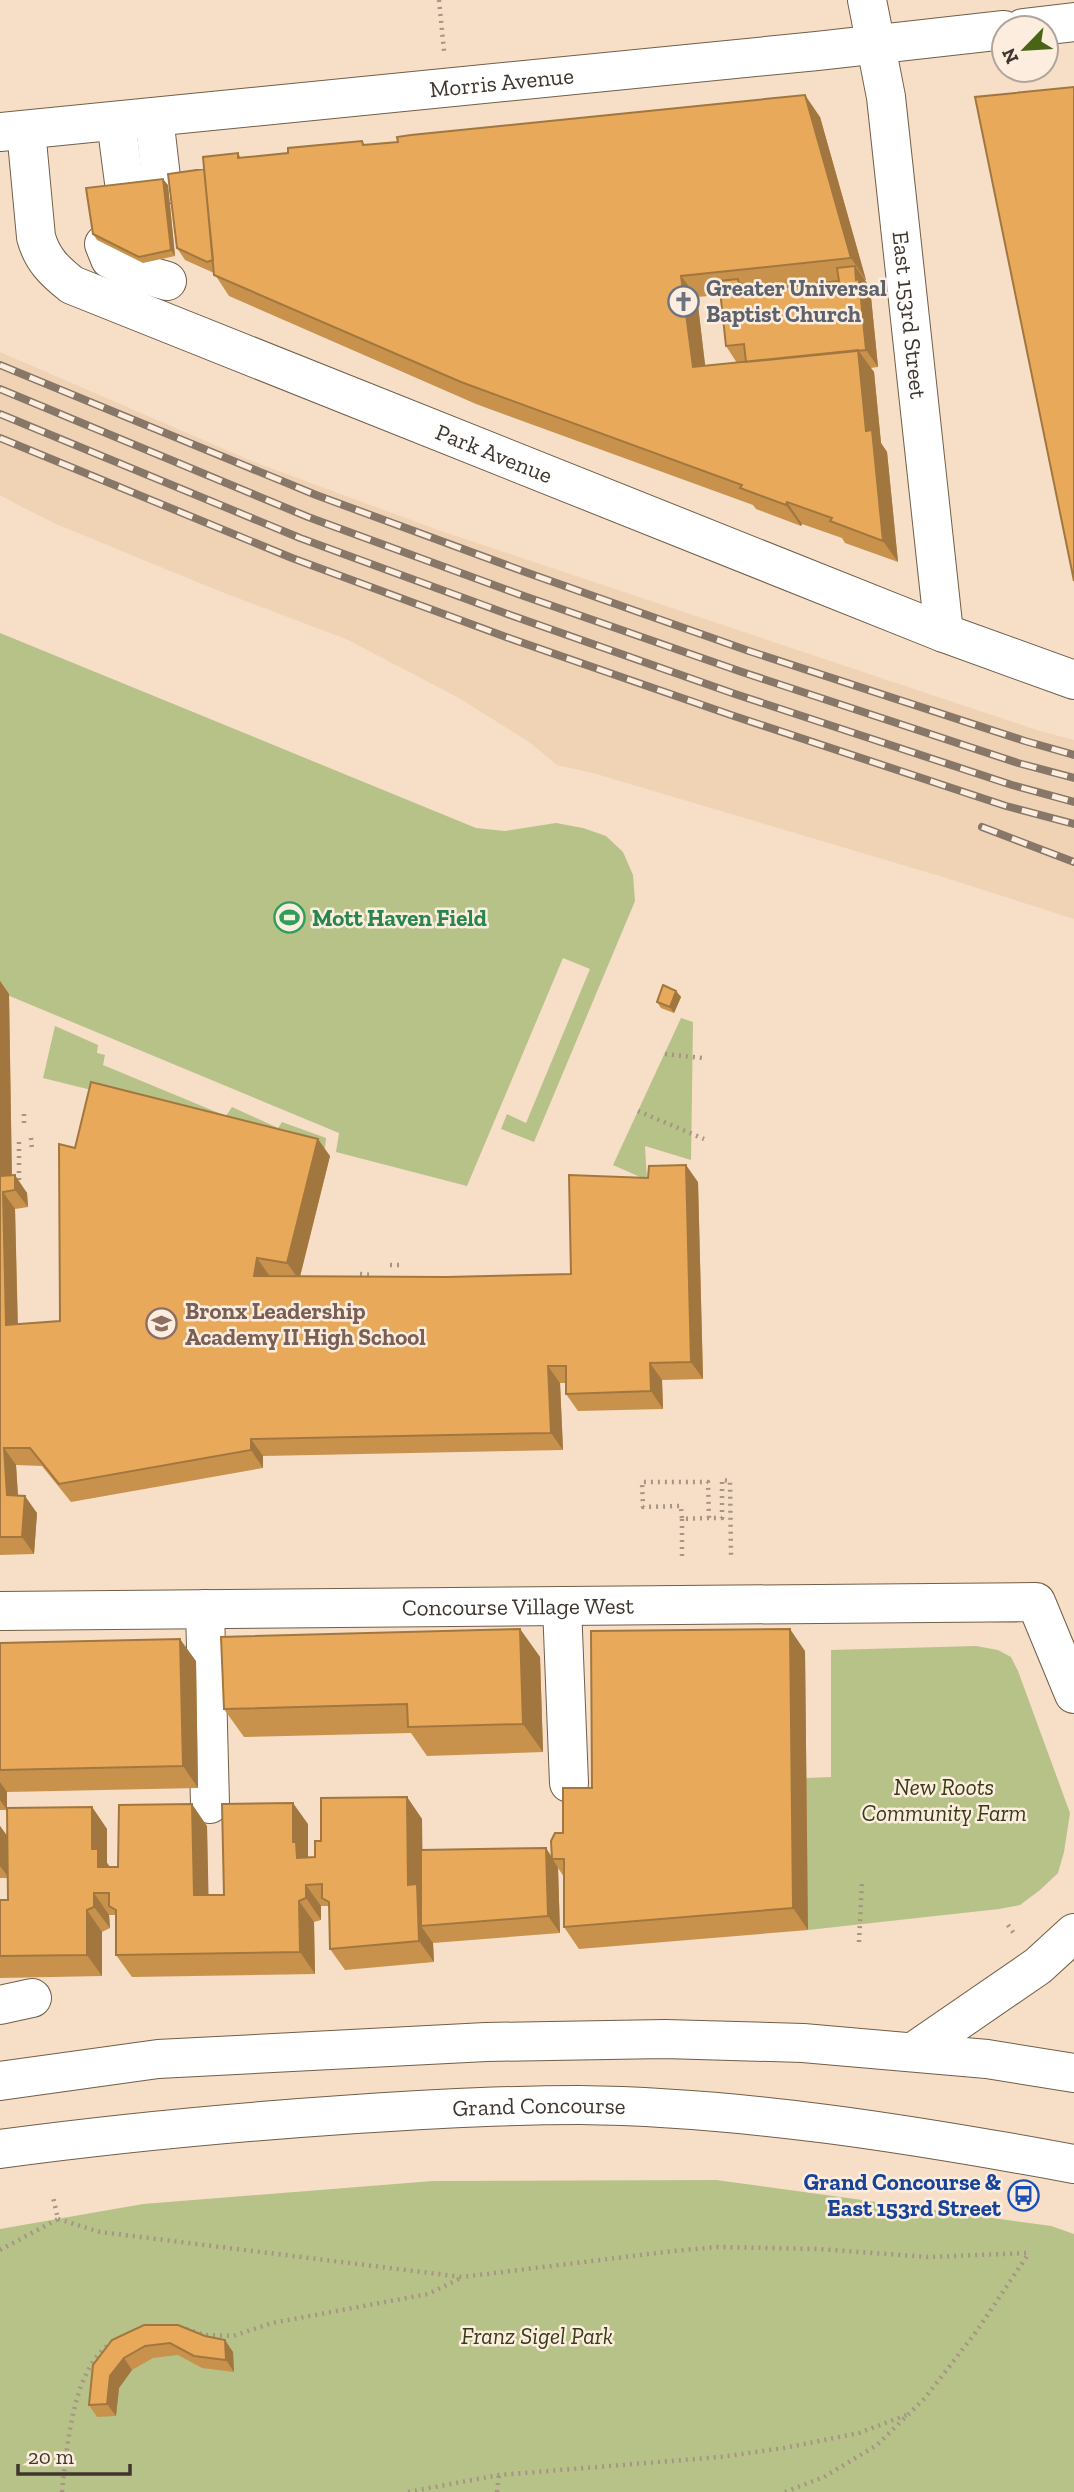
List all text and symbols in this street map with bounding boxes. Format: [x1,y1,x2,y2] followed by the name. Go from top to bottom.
[990,14,1060,84] north arrow
[997,45,1024,67] text: N
[428,61,575,103] street label: Morris Avenue
[887,230,933,401] street label: East 153rd Street
[706,274,887,328] place label: Greater Universal Baptist Church
[666,284,700,318] church icon: Greater Universal Baptist Church
[432,418,556,489] street label: Park Avenue
[272,901,306,935] sports icon: Mott Haven Field
[312,904,487,932] place label: Mott Haven Field
[185,1297,426,1351] place label: Bronx Leadership Academy II High School
[145,1307,179,1341] school or university icon: Bronx Leadership Academy II High School
[402,1591,635,1622] street label: Concourse Village West
[861,1773,1027,1827] park label: New Roots Community Farm
[452,2091,626,2122] street label: Grand Concourse
[803,2168,1002,2222] place label: Grand Concourse & East 153rd Street
[1007,2178,1041,2212] bus stop icon: Grand Concourse & East 153rd Street
[461,2322,613,2350] park label: Franz Sigel Park
[18,2432,130,2476] scale bar
[28,2444,74,2469] text: 20 m

